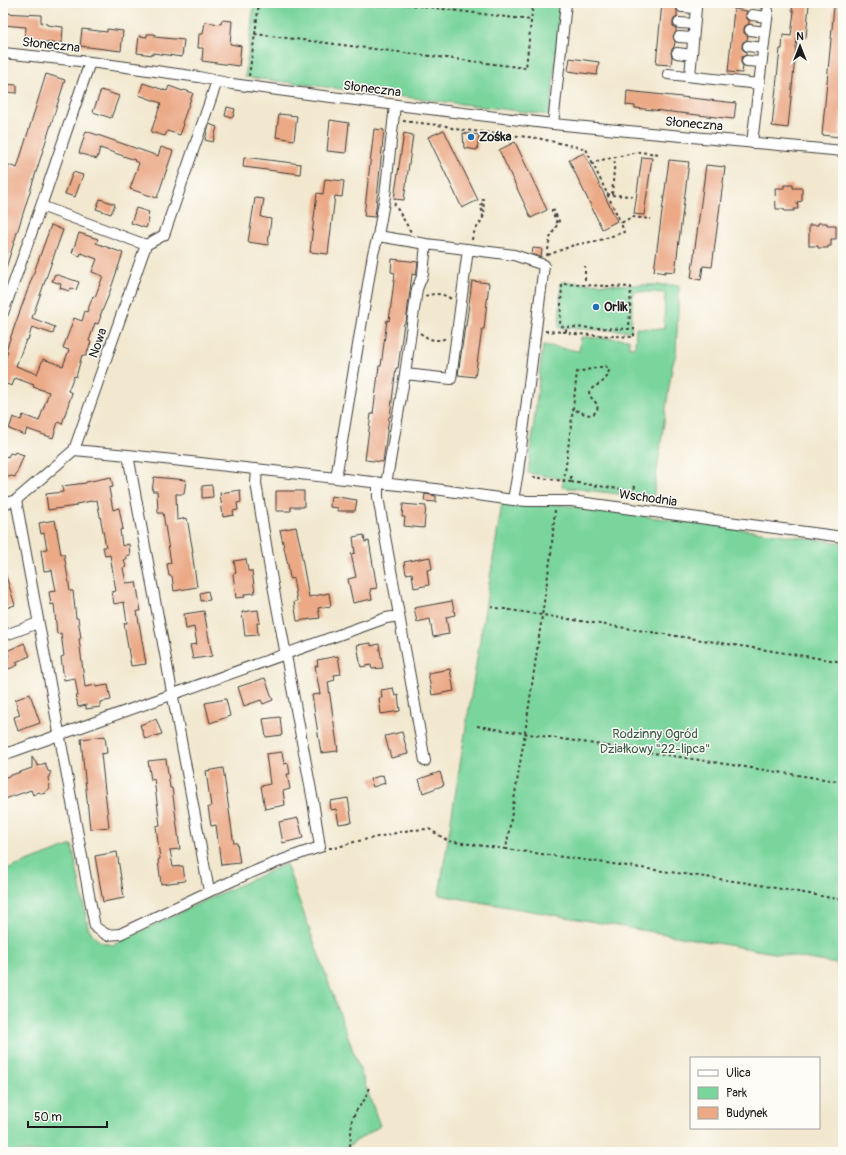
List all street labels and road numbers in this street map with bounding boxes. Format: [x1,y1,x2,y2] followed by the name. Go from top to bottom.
[21,34,81,56] street label: Słoneczna
[342,78,402,100] street label: Słoneczna
[664,113,724,135] street label: Słoneczna
[85,326,111,360] street label: Nowa
[618,486,678,510] street label: Wschodnia

